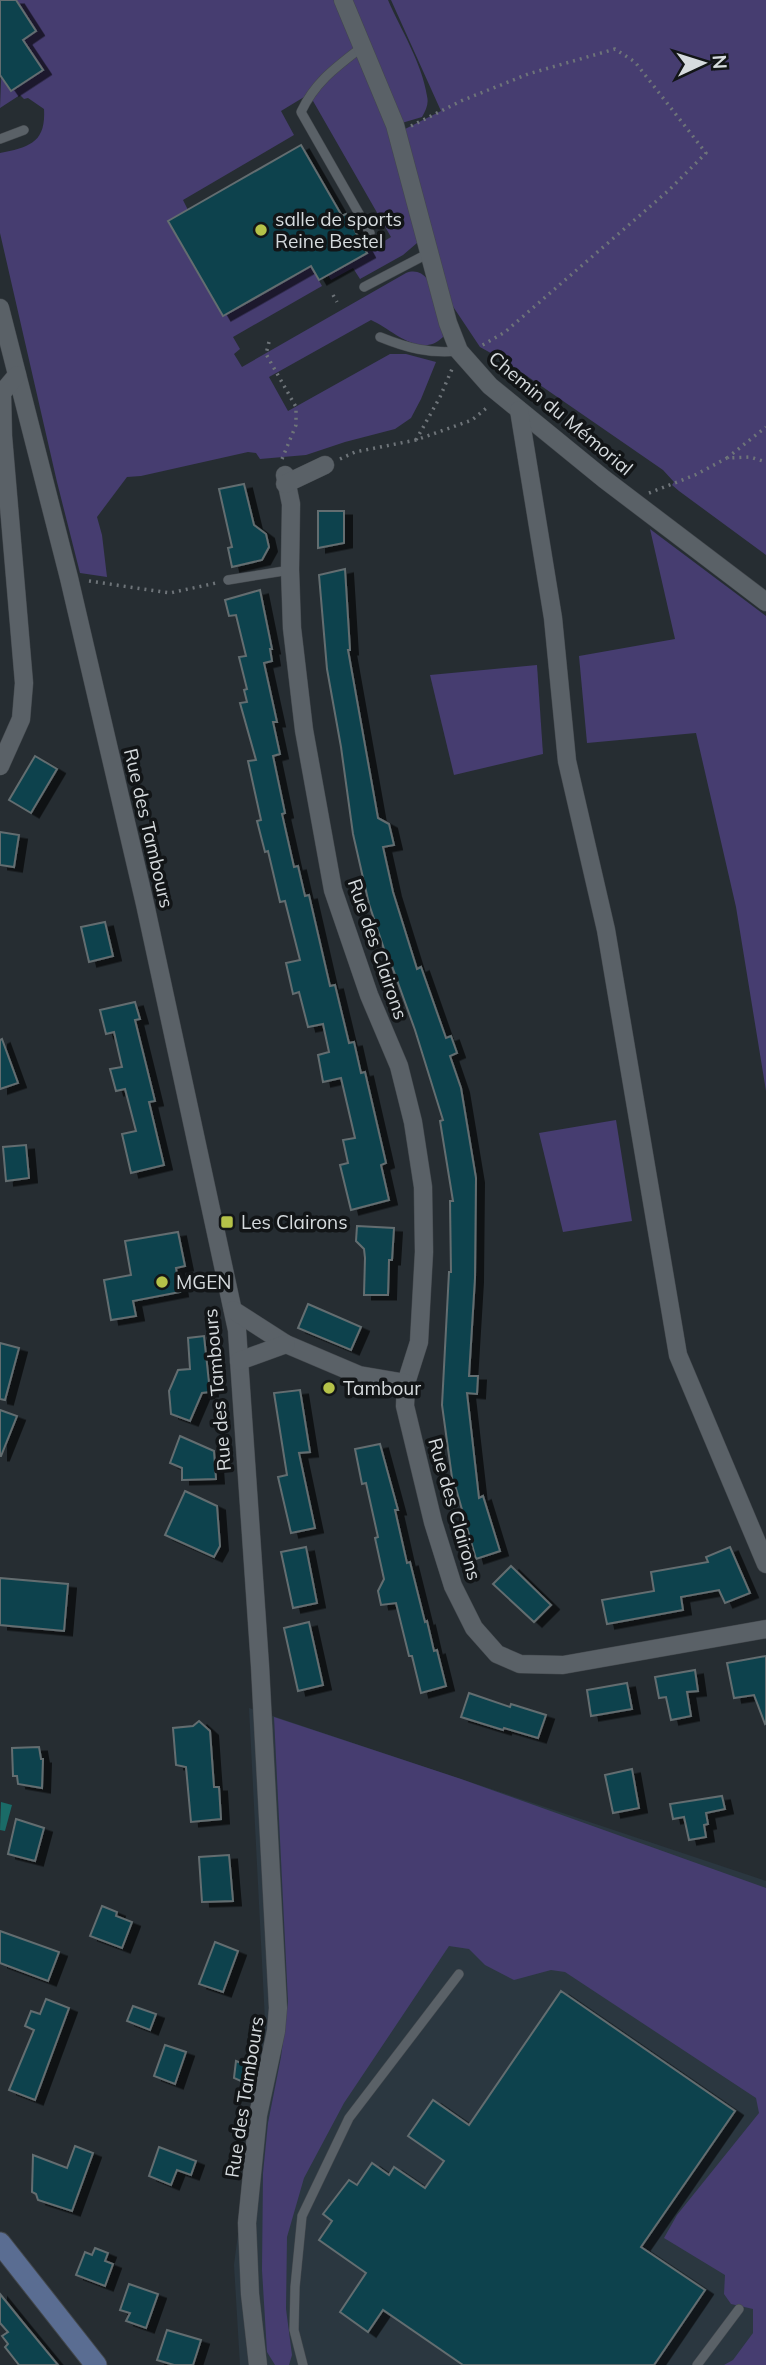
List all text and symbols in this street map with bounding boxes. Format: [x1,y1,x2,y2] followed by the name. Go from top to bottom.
[668,28,738,98] north arrow
[707,54,732,70] text: N
[275,207,402,253] place label: salle de sports Reine Bestel
[253,222,269,238] marker: salle de sports Reine Bestel
[484,346,638,480] street label: Chemin du Mémorial
[119,746,179,910] street label: Rue des Tambours
[343,876,413,1022] street label: Rue des Clairons
[241,1210,348,1234] place label: Les Clairons
[219,1214,235,1230] marker: Les Clairons
[176,1270,232,1294] place label: MGEN
[154,1274,170,1290] marker: MGEN
[198,1308,236,1472] street label: Rue des Tambours
[343,1376,421,1400] place label: Tambour
[321,1380,337,1396] marker: Tambour
[423,1435,487,1583] street label: Rue des Clairons
[219,2015,269,2179] street label: Rue des Tambours

